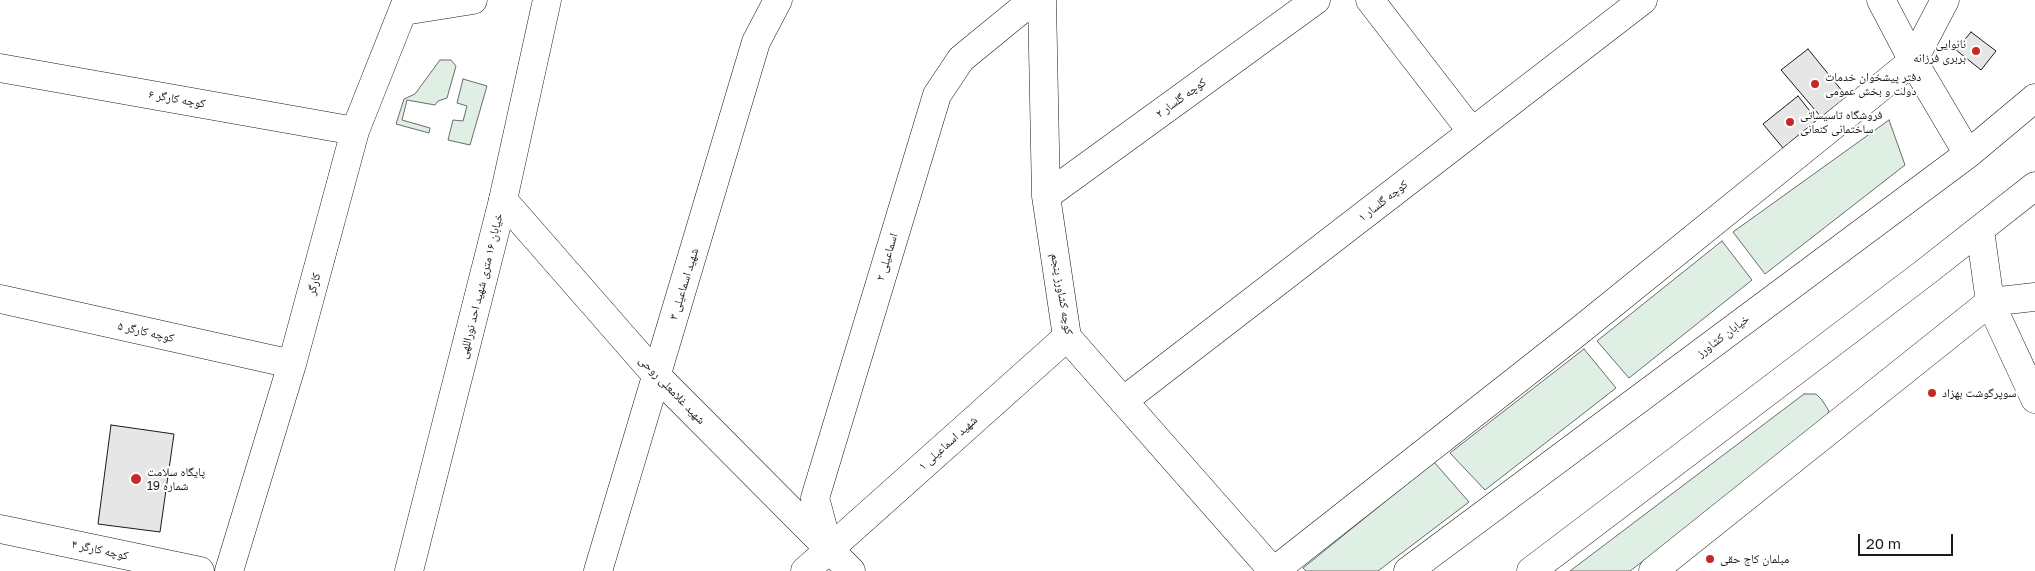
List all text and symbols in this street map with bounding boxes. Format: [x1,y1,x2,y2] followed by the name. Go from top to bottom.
[1913,37,1966,65] place label: نانوایی بربری فرزانه
[1970,45,1982,57] marker: نانوایی بربری فرزانه
[1825,70,1921,98] place label: دفتر پیشخوان خدمات دولت و بخش عمومی
[1153,75,1209,121] street label: کوچه گلسار ۲
[1809,78,1821,90] marker: دفتر پیشخوان خدمات دولت و بخش عمومی
[147,87,207,111] street label: کوچه کارگر ۶
[1800,108,1883,136] place label: فروشگاه تاسیساتی ساختمانی کنعانی
[1784,116,1796,128] marker: فروشگاه تاسیساتی ساختمانی کنعانی
[1355,177,1411,225] street label: کوچه گلسار ۱
[456,212,506,360] street label: خیابان ۱۶ متری شهید احد نوراللهی
[873,232,901,282] street label: اسماعیلی ۲
[666,246,702,322] street label: شهید اسماعیلی ۳
[1048,252,1076,336] street label: کوچه کشاورز پنجم
[304,271,324,297] street label: کارگر
[1694,312,1752,360] street label: خیابان کشاورز
[116,319,176,345] street label: کوچه کارگر ۵
[636,353,708,427] street label: شهید غلامعلی روحی
[1942,386,2016,400] place label: سوپرگوشت بهزاد
[1926,387,1938,399] marker: سوپرگوشت بهزاد
[916,413,980,473] street label: شهید اسماعیلی ۱
[147,465,205,493] place label: پایگاه سلامت شماره 19
[129,472,143,486] marker: پایگاه سلامت شماره 19
[1860,524,1955,556] scale bar
[1866,534,1901,552] text: 20 m
[70,537,130,563] street label: کوچه کارگر ۴
[1720,552,1789,566] place label: مبلمان کاج حقی
[1704,553,1716,565] marker: مبلمان کاج حقی

